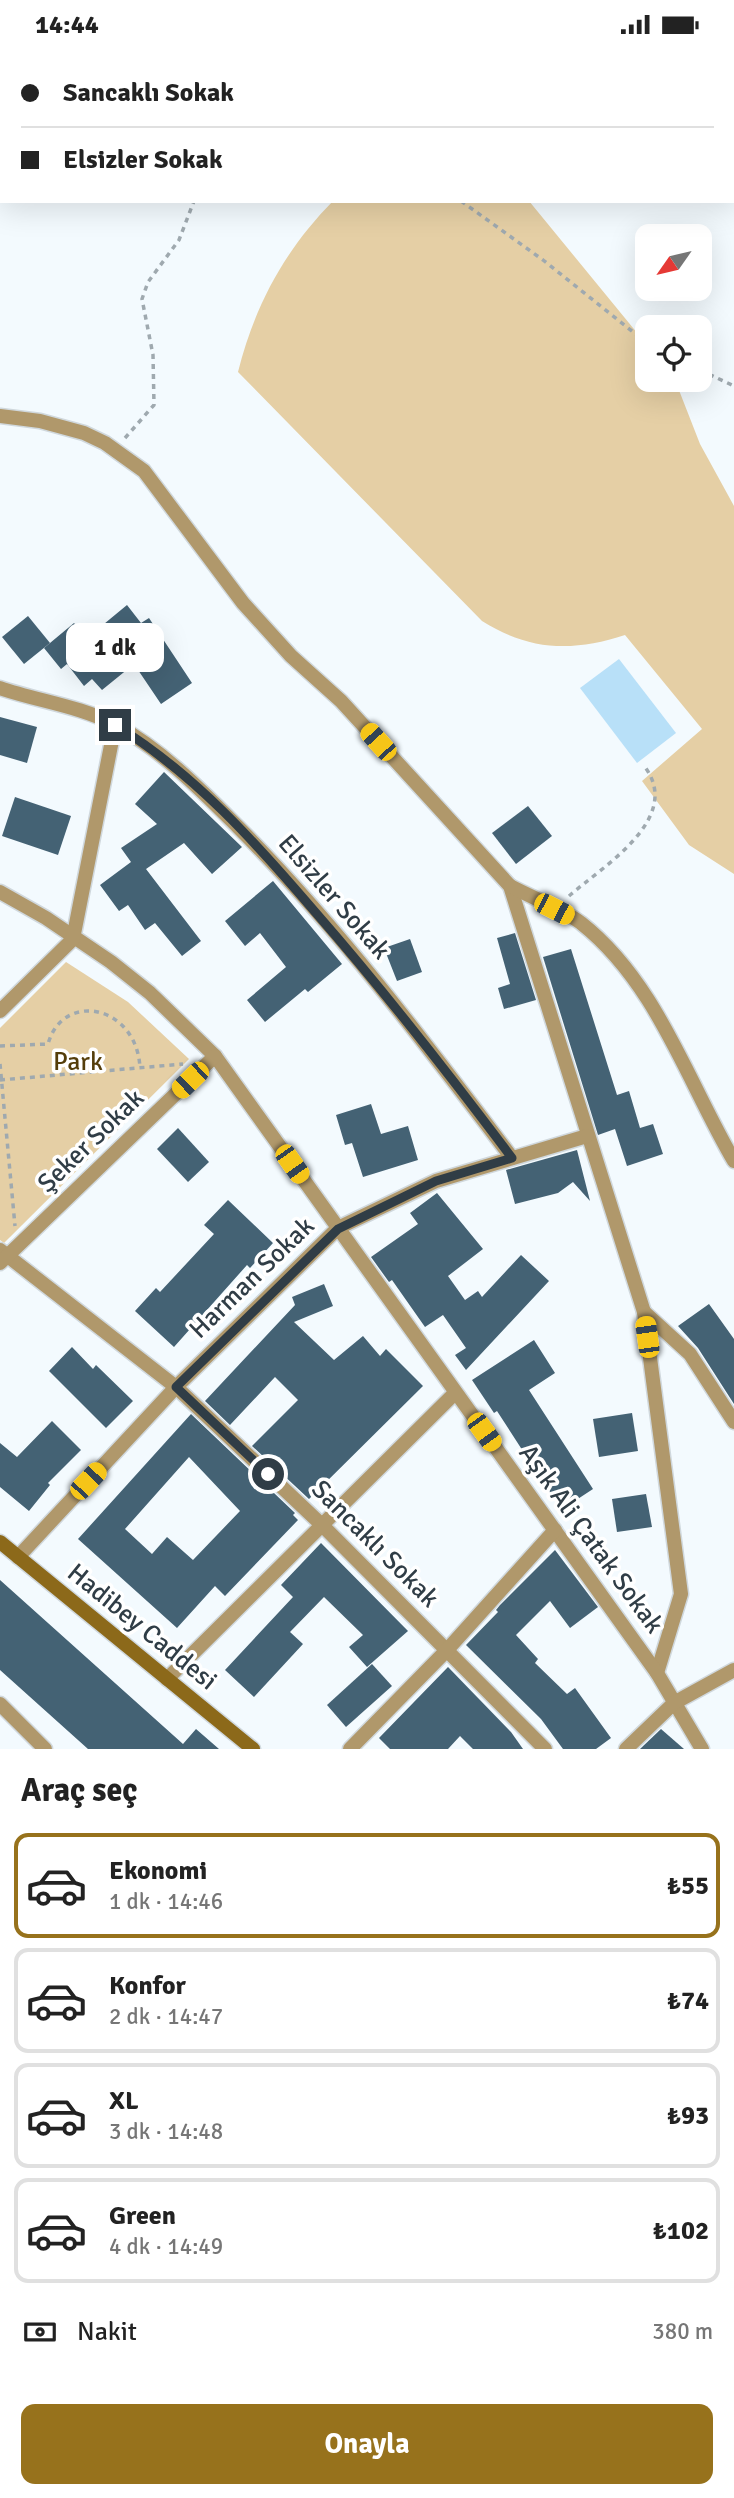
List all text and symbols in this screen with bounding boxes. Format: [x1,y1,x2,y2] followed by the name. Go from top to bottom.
[35,9,99,41] text: 14:44
[63,77,234,109] text: Sancaklı Sokak
[63,144,223,176] text: Elsizler Sokak
[635,224,712,301] north arrow
[635,224,712,392] map controls
[635,315,712,392] button: locate
[66,623,164,673] callout: 1 dk
[94,633,136,662] text: 1 dk
[99,709,131,741] route end
[357,719,400,765] car
[271,828,397,966] street label: Elsizler Sokak
[531,890,578,928] car
[53,1046,103,1078] park label: Park
[168,1058,213,1102] car
[31,1082,151,1200] street label: Şeker Sokak
[272,1141,313,1187] car
[183,1210,321,1346] street label: Harman Sokak
[634,1315,661,1359] car
[464,1409,505,1455] car
[512,1438,670,1640] street label: Aşık Ali Çatak Sokak
[66,1458,111,1504] car
[252,1458,284,1490] route start
[304,1473,446,1615] street label: Sancaklı Sokak
[61,1557,223,1697] street label: Hadibey Caddesi
[21,1771,138,1810] text: Araç seç
[25,1854,88,1917] icon: car
[109,1855,207,1887] text: Ekonomi
[667,1870,709,1902] text: ₺55
[109,1887,223,1916] text: 1 dk · 14:46
[25,1969,88,2032] icon: car
[109,1970,186,2002] text: Konfor
[667,1985,709,2017] text: ₺74
[109,2002,223,2031] text: 2 dk · 14:47
[25,2084,88,2147] icon: car
[109,2085,139,2117] text: XL
[667,2100,709,2132] text: ₺93
[109,2117,223,2146] text: 3 dk · 14:48
[25,2199,88,2262] icon: car
[109,2200,176,2232] text: Green
[653,2215,709,2247] text: ₺102
[109,2232,223,2261] text: 4 dk · 14:49
[21,2313,59,2351] icon: cash
[77,2316,137,2348] text: Nakit
[652,2317,713,2346] text: 380 m
[21,2404,713,2484] button: Onayla

